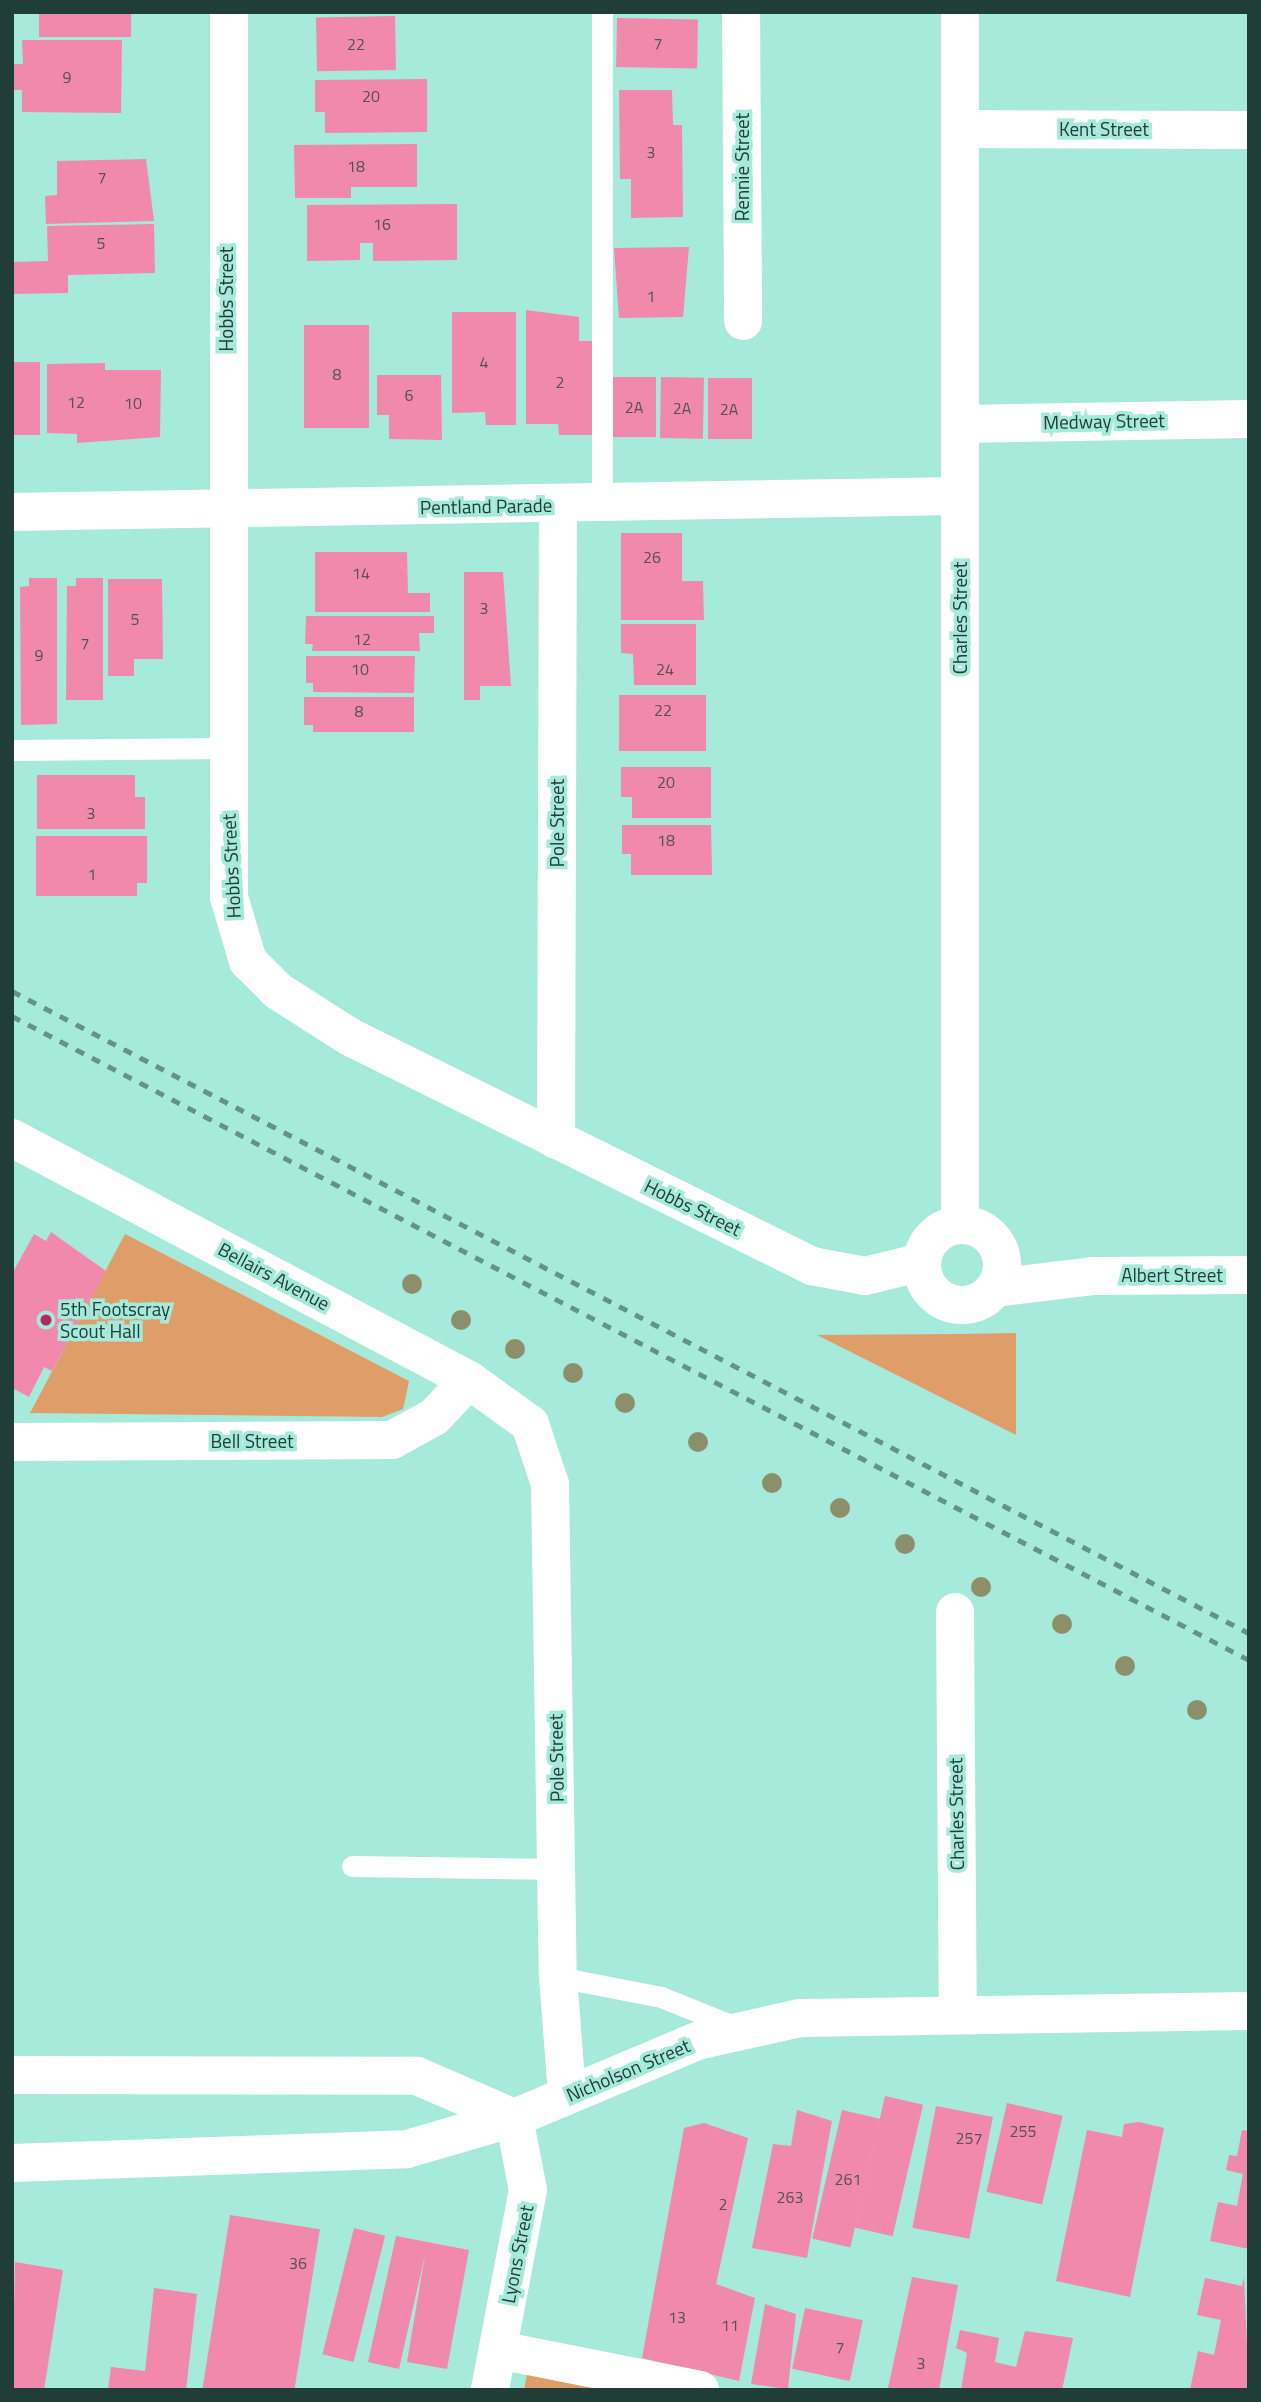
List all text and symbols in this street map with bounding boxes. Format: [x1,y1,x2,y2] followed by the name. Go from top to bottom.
[654,33,662,53] house number: 7
[347,34,365,54] house number: 22
[63,67,71,87] house number: 9
[362,86,380,106] house number: 20
[731,113,753,221] street label: Rennie Street
[1059,118,1149,140] street label: Kent Street
[647,142,655,162] house number: 3
[347,156,365,176] house number: 18
[98,167,106,187] house number: 7
[373,214,391,234] house number: 16
[97,233,105,253] house number: 5
[215,247,237,351] street label: Hobbs Street
[647,286,655,306] house number: 1
[480,352,488,372] house number: 4
[333,364,341,384] house number: 8
[556,372,564,392] house number: 2
[405,385,413,405] house number: 6
[67,392,85,412] house number: 12
[124,393,142,413] house number: 10
[625,397,643,417] house number: 2A
[673,398,691,418] house number: 2A
[720,399,738,419] house number: 2A
[1043,409,1165,433] street label: Medway Street
[420,493,552,519] street label: Pentland Parade
[643,547,661,567] house number: 26
[949,562,971,674] street label: Charles Street
[352,563,370,583] house number: 14
[480,598,488,618] house number: 3
[131,609,139,629] house number: 5
[353,629,371,649] house number: 12
[81,633,89,653] house number: 7
[35,645,43,665] house number: 9
[351,659,369,679] house number: 10
[656,659,674,679] house number: 24
[654,700,672,720] house number: 22
[355,701,363,721] house number: 8
[657,772,675,792] house number: 20
[546,779,568,867] street label: Pole Street
[87,803,95,823] house number: 3
[217,813,245,919] street label: Hobbs Street
[657,830,675,850] house number: 18
[88,864,96,884] house number: 1
[641,1174,745,1240] street label: Hobbs Street
[214,1237,334,1315] street label: Bellairs Avenue
[1121,1264,1223,1286] street label: Albert Street
[60,1298,170,1342] place label: 5th Footscray Scout Hall
[38,1312,54,1328] marker: 5th Footscray Scout Hall
[210,1430,294,1452] street label: Bell Street
[544,1714,568,1802] street label: Pole Street
[944,1758,968,1870] street label: Charles Street
[563,2034,693,2106] street label: Nicholson Street
[1010,2121,1036,2141] house number: 255
[956,2128,982,2148] house number: 257
[835,2169,861,2189] house number: 261
[777,2187,803,2207] house number: 263
[719,2194,727,2214] house number: 2
[496,2203,538,2305] street label: Lyons Street
[289,2253,307,2273] house number: 36
[668,2307,686,2327] house number: 13
[721,2315,739,2335] house number: 11
[836,2337,844,2357] house number: 7
[917,2353,925,2373] house number: 3

